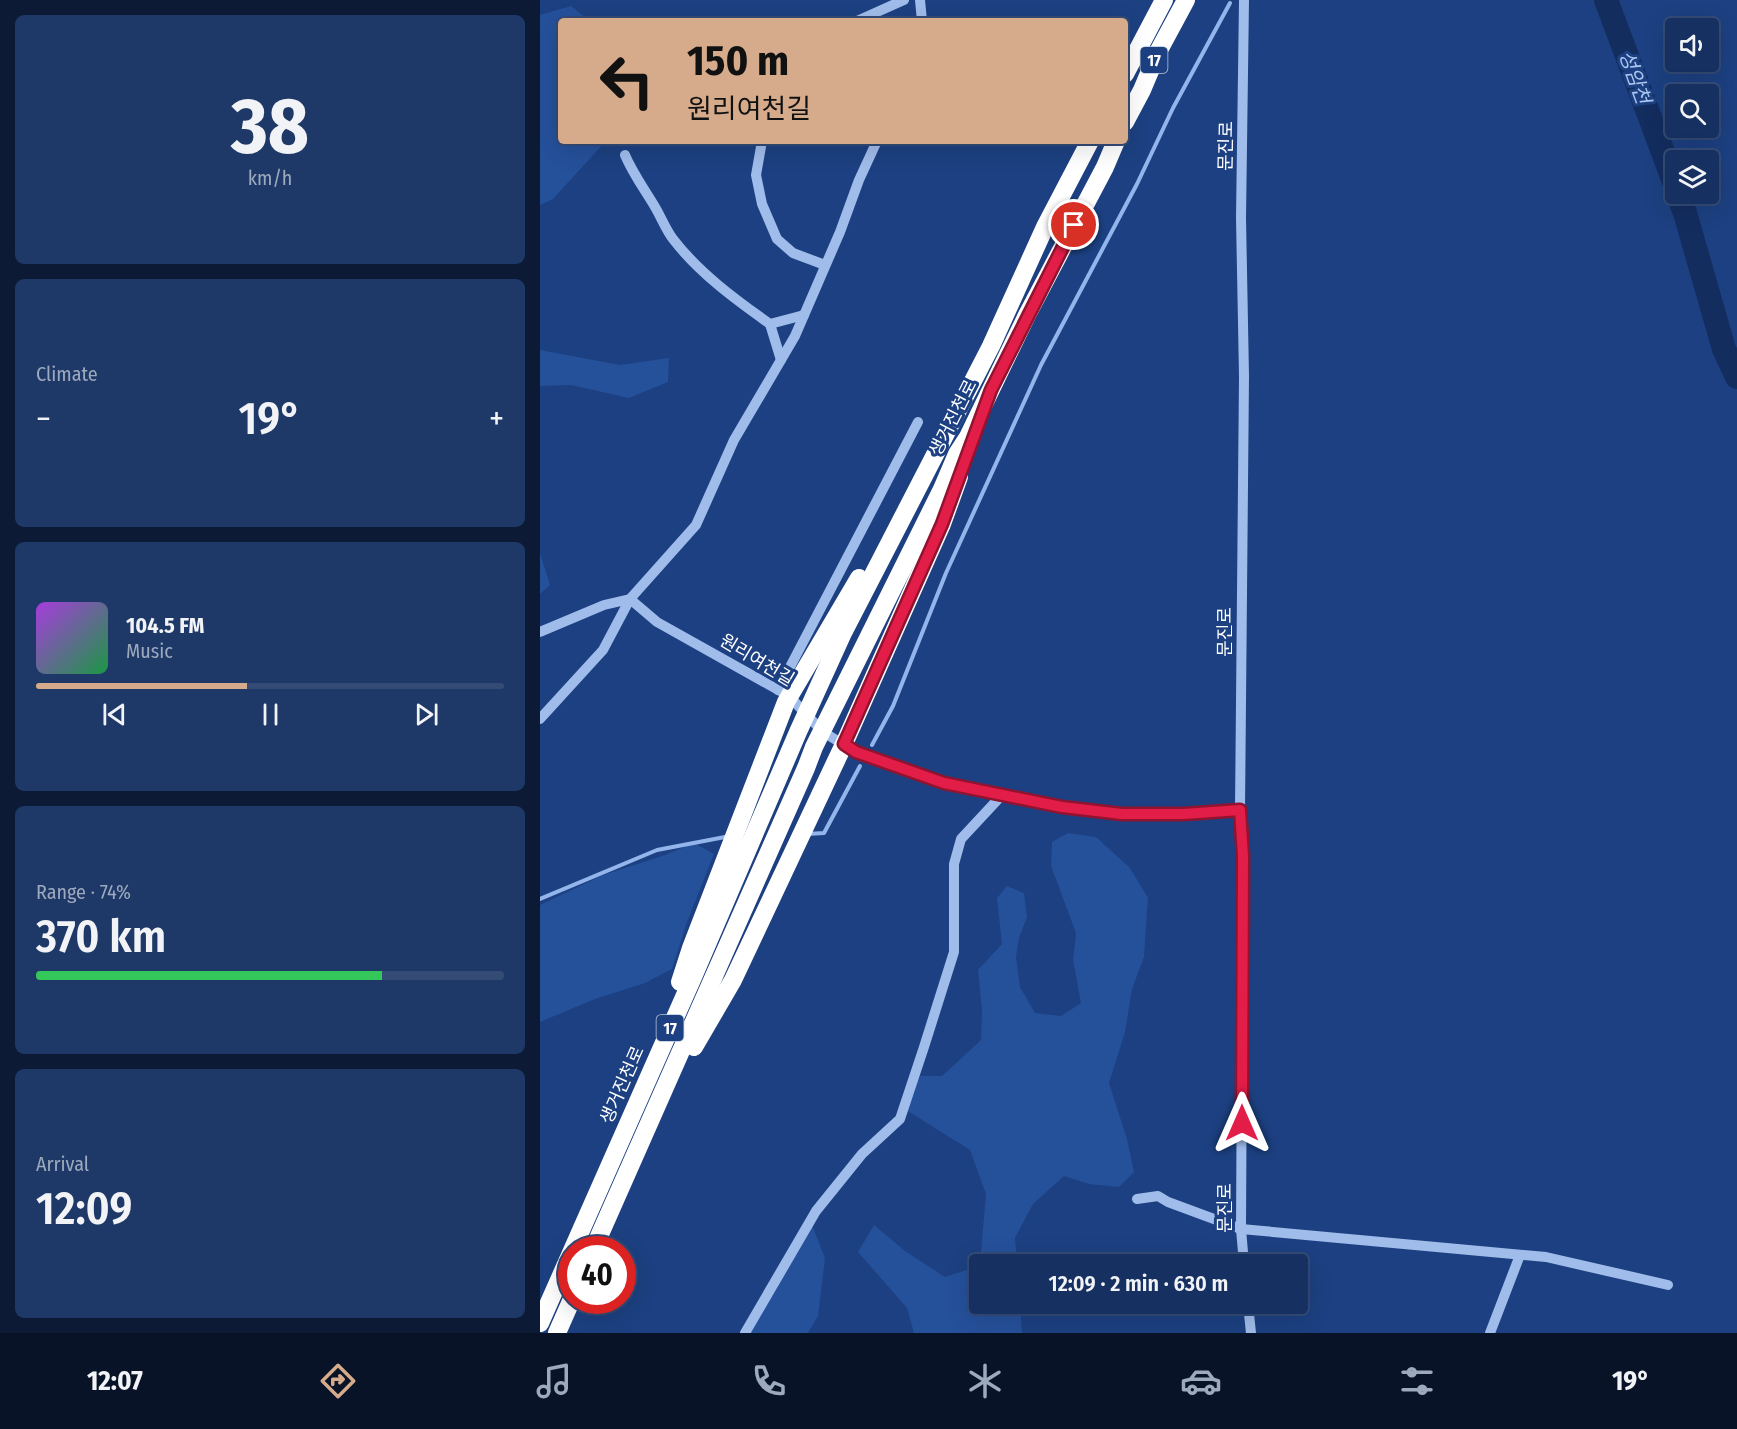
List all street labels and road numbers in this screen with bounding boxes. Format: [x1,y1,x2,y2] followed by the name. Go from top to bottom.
[1140,47,1168,73] road number: 17
[1215,121,1237,171] street label: 문진로
[924,376,982,460] street label: 생거진천로
[1214,607,1236,657] street label: 문진로
[716,629,798,691] street label: 원리여천길
[656,1015,684,1041] road number: 17
[595,1043,649,1127] street label: 생거진천로
[1214,1183,1236,1233] street label: 문진로

